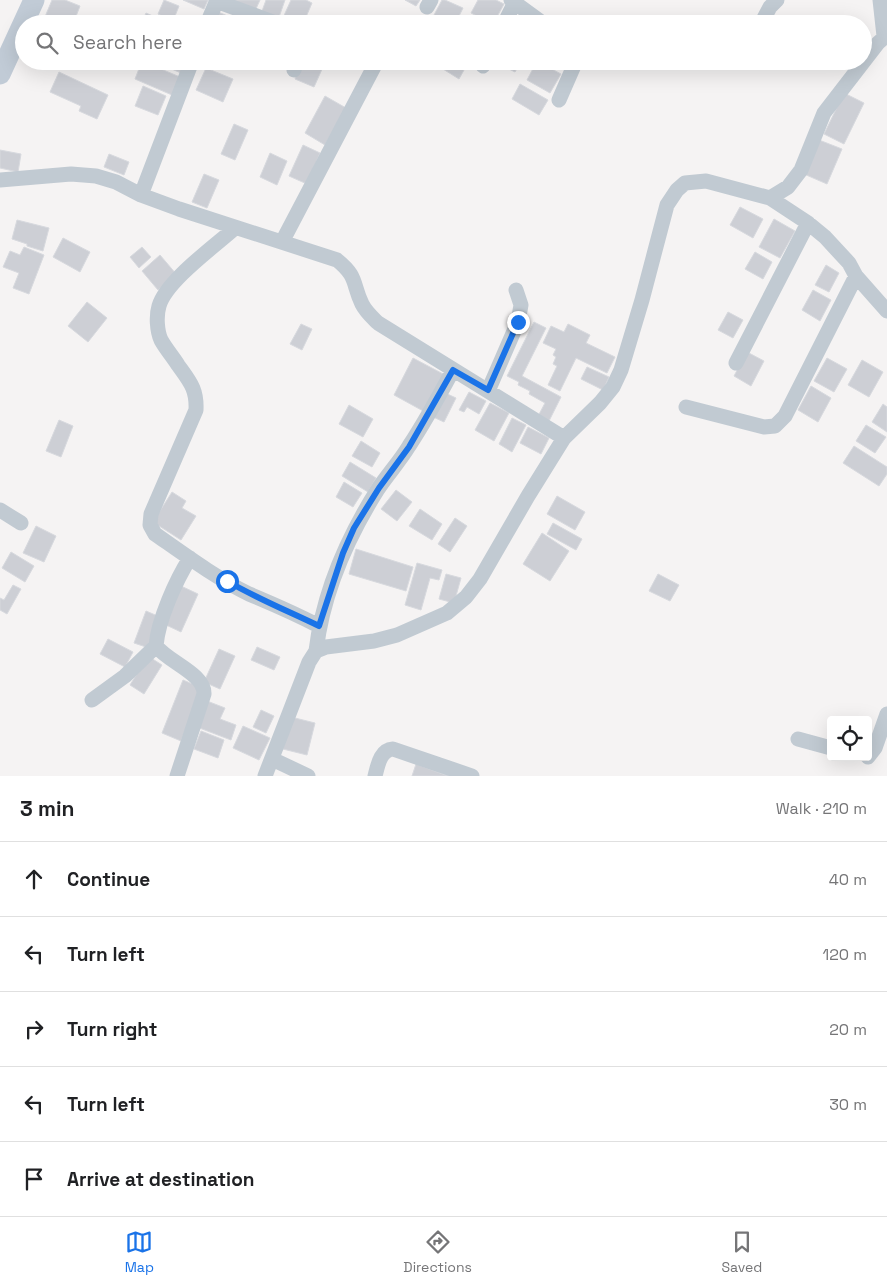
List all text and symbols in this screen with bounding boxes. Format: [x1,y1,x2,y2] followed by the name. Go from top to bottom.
[15,15,872,70] search box
[33,29,61,57] icon: search
[73,30,183,55] text: Search here
[507,311,530,334] route end
[216,570,239,593] route start
[827,716,872,761] map controls
[827,716,872,761] button: locate
[20,795,75,822] text: 3 min
[776,798,867,819] text: Walk · 210 m
[20,865,48,893] icon: ahead
[67,867,150,892] text: Continue
[829,869,867,890] text: 40 m
[20,940,48,968] icon: left
[67,942,145,967] text: Turn left
[823,944,867,965] text: 120 m
[20,1015,48,1043] icon: right
[67,1017,157,1042] text: Turn right
[829,1019,867,1040] text: 20 m
[20,1090,48,1118] icon: left
[67,1092,145,1117] text: Turn left
[829,1094,867,1115] text: 30 m
[20,1165,48,1193] icon: arrive
[67,1167,255,1192] text: Arrive at destination
[125,1228,154,1276] tab: Map
[403,1228,472,1276] tab: Directions
[721,1228,762,1276] tab: Saved

